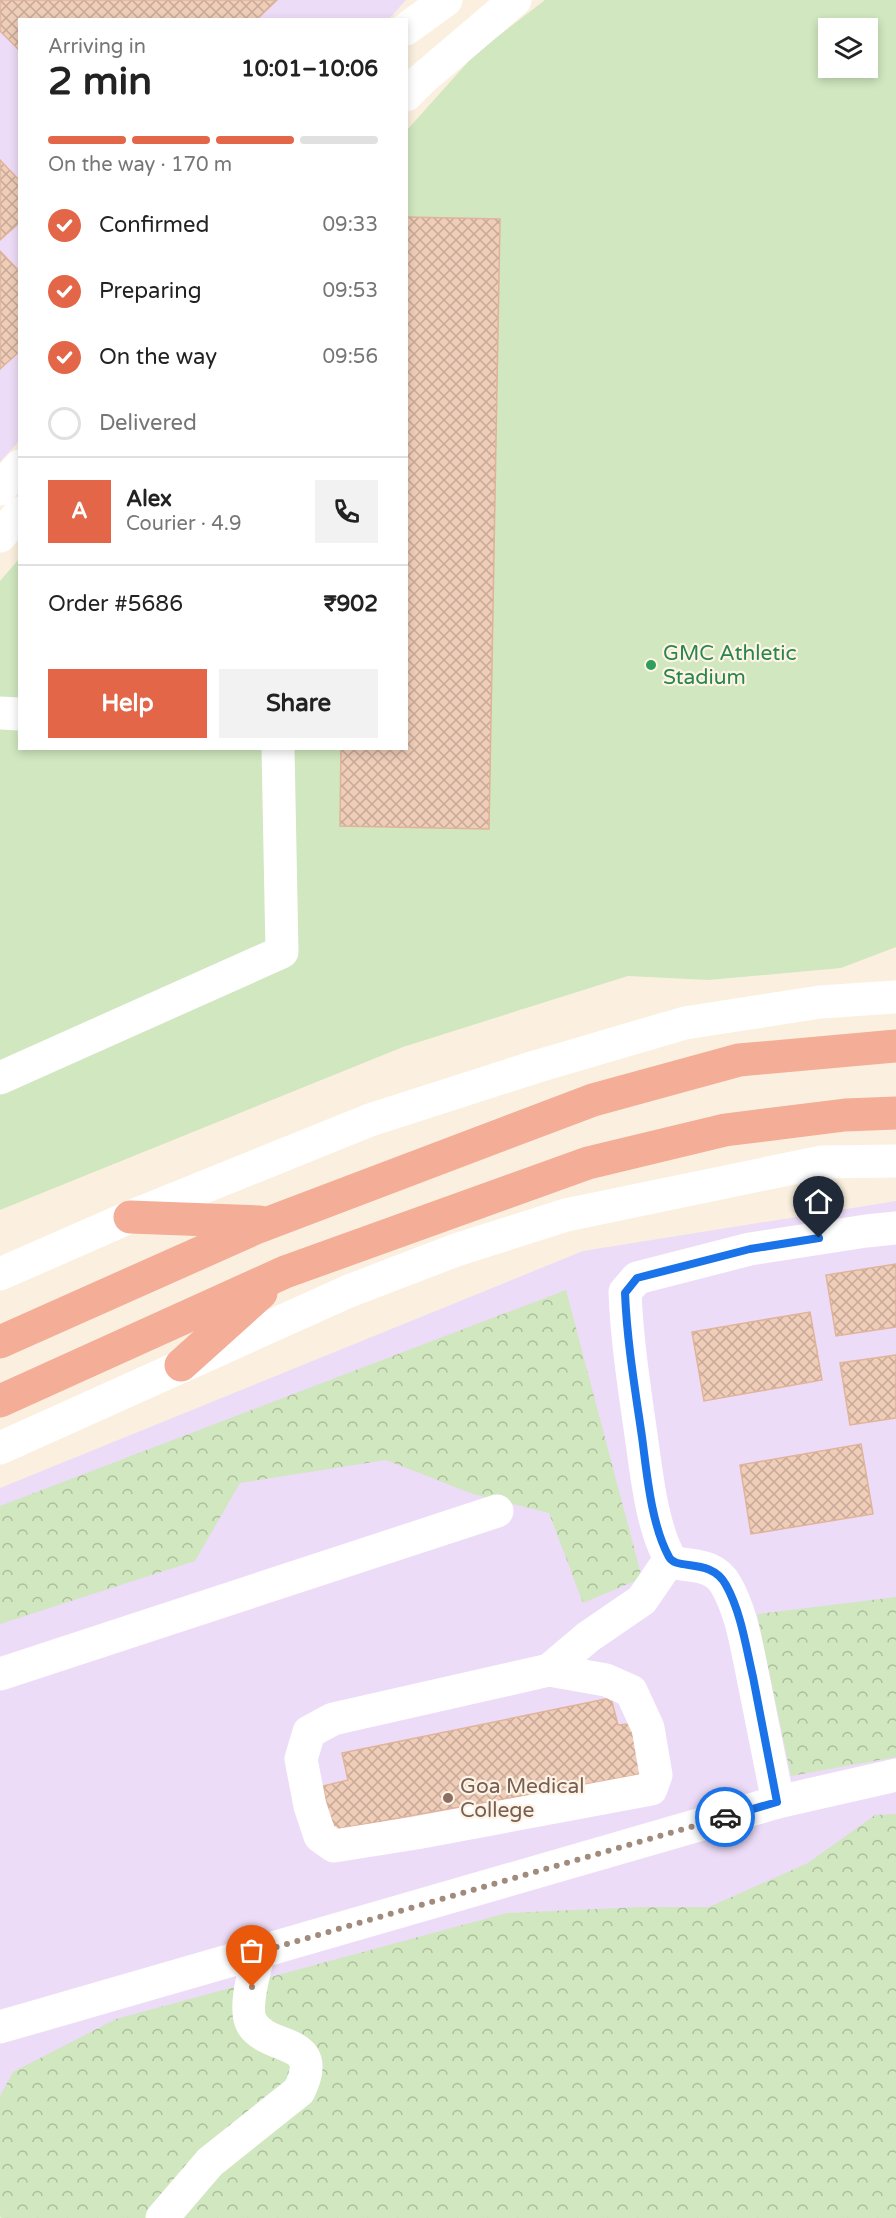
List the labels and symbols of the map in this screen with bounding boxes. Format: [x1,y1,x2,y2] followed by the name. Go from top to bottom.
[663,641,797,690] place label: GMC Athletic Stadium
[644,658,658,672] marker: GMC Athletic Stadium
[793,1176,844,1238] pin
[460,1774,585,1823] place label: Goa Medical College
[695,1787,755,1847] courier
[441,1791,455,1805] marker: Goa Medical College
[226,1925,277,1987] pin

